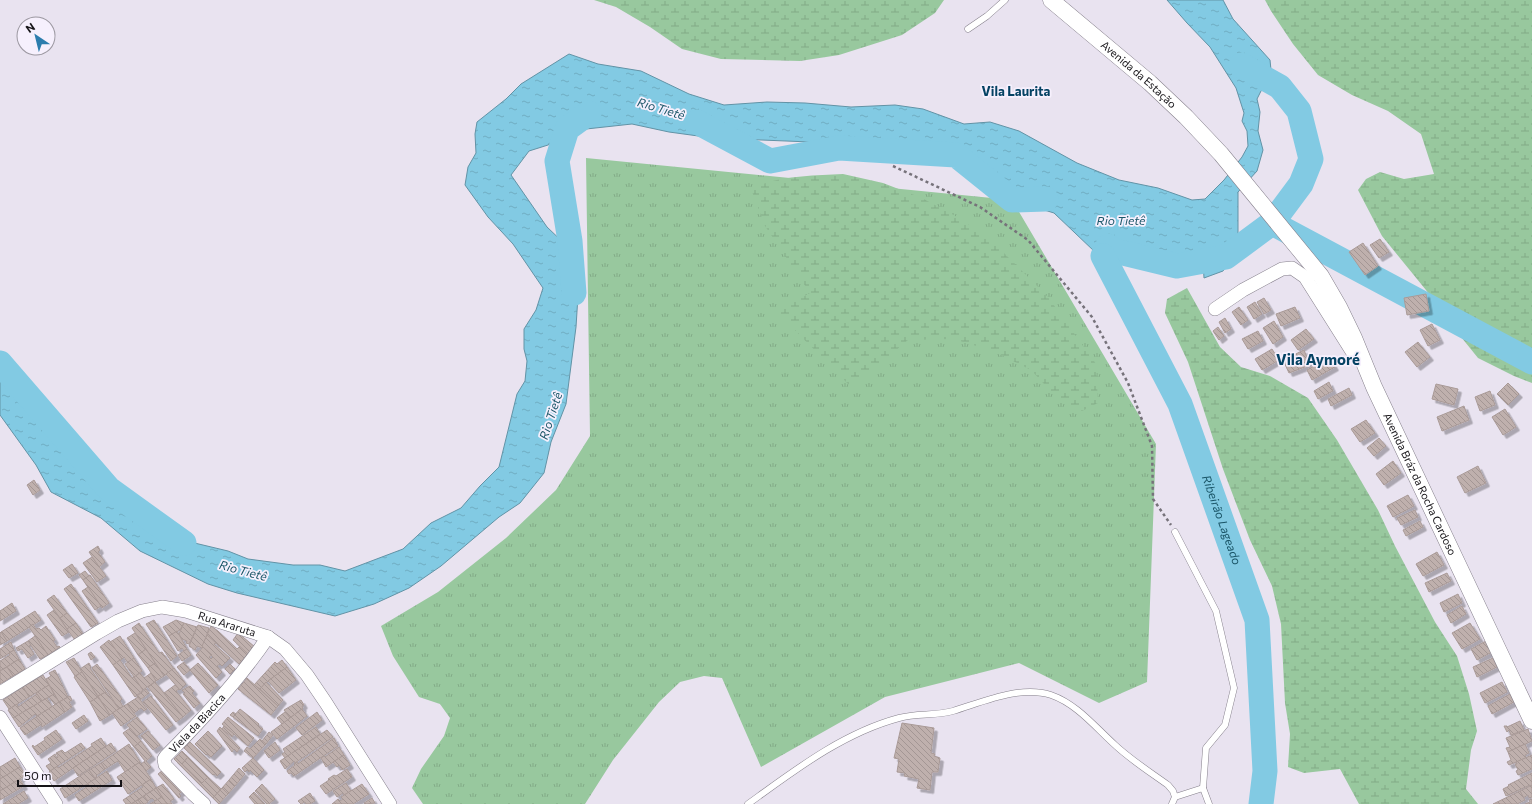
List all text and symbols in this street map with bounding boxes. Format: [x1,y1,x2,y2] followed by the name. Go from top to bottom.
[16,16,56,56] north arrow
[23,20,37,35] text: N
[1099,38,1180,111] street label: Avenida da Estação
[982,83,1051,99] district label: Vila Laurita
[636,94,687,122] water label: Rio Tietê
[1097,213,1146,227] water label: Rio Tietê
[1276,350,1360,368] district label: Vila Aymoré
[536,390,564,441] water label: Rio Tietê
[1381,411,1460,558] street label: Avenida Bráz da Rocha Cardoso
[1200,473,1245,566] water label: Ribeirão Lageado
[218,557,269,583] water label: Rio Tietê
[197,608,258,639] street label: Rua Araruta
[166,691,228,755] street label: Viela da Biacica
[18,762,121,788] scale bar
[24,768,52,782] text: 50 m

